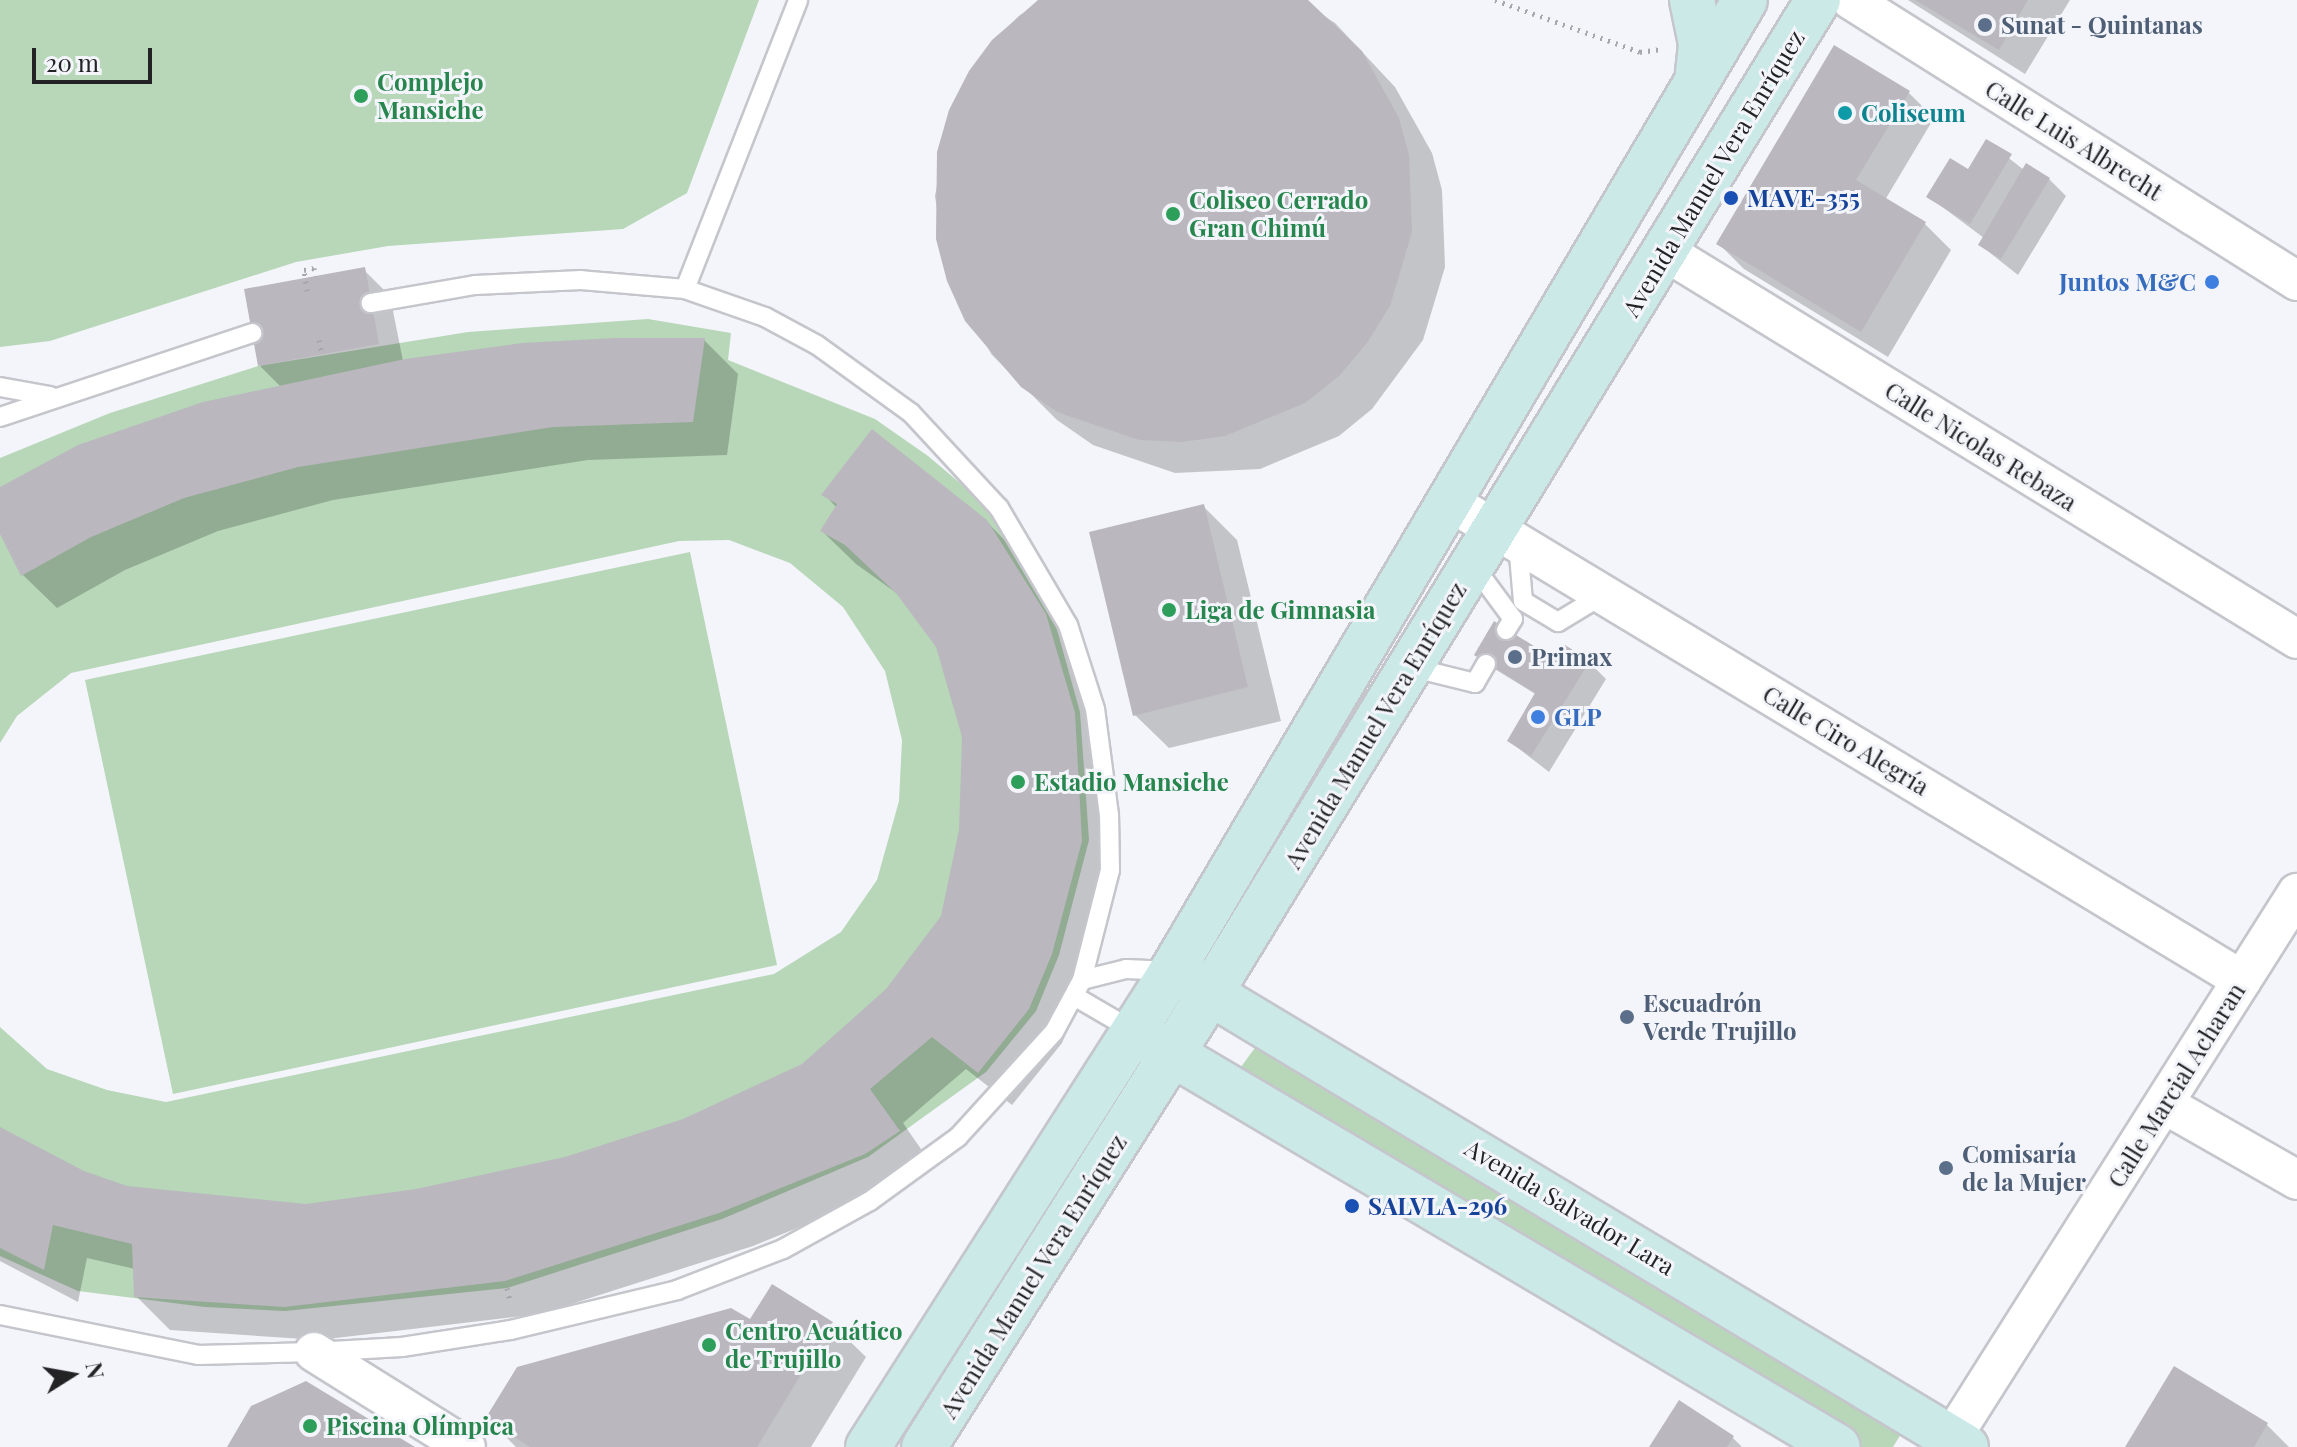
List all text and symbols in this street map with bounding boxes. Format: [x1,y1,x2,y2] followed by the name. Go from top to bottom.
[2001,11,2203,39] place label: Sunat - Quintanas
[1976,16,1994,34] marker: Sunat - Quintanas
[1616,24,1810,322] street label: Avenida Manuel Vera Enríquez
[36,32,156,82] scale bar
[46,46,99,78] text: 20 m
[377,68,484,124] place label: Complejo Mansiche
[1980,74,2168,206] street label: Calle Luis Albrecht
[352,87,370,105] marker: Complejo Mansiche
[1861,99,1966,127] place label: Coliseum
[1836,104,1854,122] marker: Coliseum
[1747,184,1860,212] place label: MAVE-355
[1189,186,1368,242] place label: Coliseo Cerrado Gran Chimú
[1722,189,1740,207] marker: MAVE-355
[1164,205,1182,223] marker: Coliseo Cerrado Gran Chimú
[2059,268,2196,296] place label: Juntos M&C
[2203,273,2221,291] marker: Juntos M&C
[1880,375,2082,517] street label: Calle Nicolas Rebaza
[1278,576,1472,874] street label: Avenida Manuel Vera Enríquez
[1185,596,1375,624] place label: Liga de Gimnasia
[1160,601,1178,619] marker: Liga de Gimnasia
[1531,643,1612,671] place label: Primax
[1506,648,1524,666] marker: Primax
[1758,679,1934,801] street label: Calle Ciro Alegría
[1554,703,1602,731] place label: GLP
[1529,708,1547,726] marker: GLP
[1034,768,1229,796] place label: Estadio Mansiche
[1009,773,1027,791] marker: Estadio Mansiche
[2101,977,2251,1193] street label: Calle Marcial Acharan
[1643,989,1797,1045] place label: Escuadrón Verde Trujillo
[1618,1008,1636,1026] marker: Escuadrón Verde Trujillo
[933,1128,1133,1424] street label: Avenida Manuel Vera Enríquez
[1460,1133,1680,1281] street label: Avenida Salvador Lara
[1962,1140,2086,1196] place label: Comisaría de la Mujer
[1937,1159,1955,1177] marker: Comisaría de la Mujer
[1368,1192,1507,1220] place label: SALVLA-296
[1343,1197,1361,1215] marker: SALVLA-296
[725,1317,903,1373] place label: Centro Acuático de Trujillo
[32,1335,112,1415] north arrow
[700,1336,718,1354] marker: Centro Acuático de Trujillo
[79,1360,112,1381] text: N
[326,1412,514,1440] place label: Piscina Olímpica
[301,1417,319,1435] marker: Piscina Olímpica

